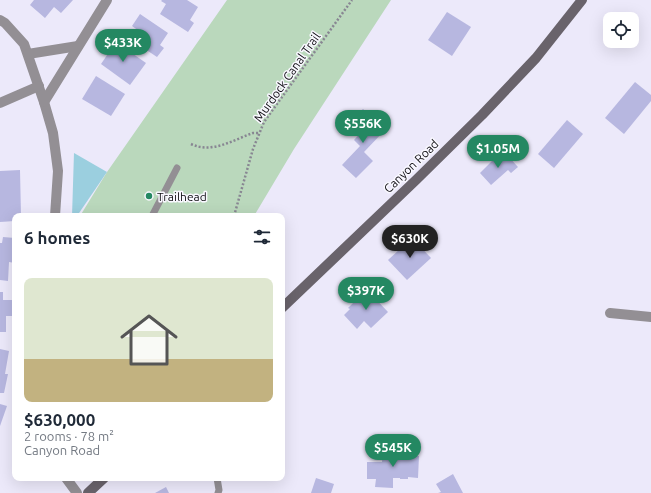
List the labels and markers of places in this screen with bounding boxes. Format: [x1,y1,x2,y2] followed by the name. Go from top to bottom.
[95,29,151,63] pin: $433K
[335,110,391,144] pin: $556K
[465,135,531,169] pin: $1.05M
[157,190,207,203] place label: Trailhead
[144,191,154,201] marker: Trailhead
[382,225,438,259] pin: $630K
[338,277,394,311] pin: $397K
[365,434,421,468] pin: $545K

